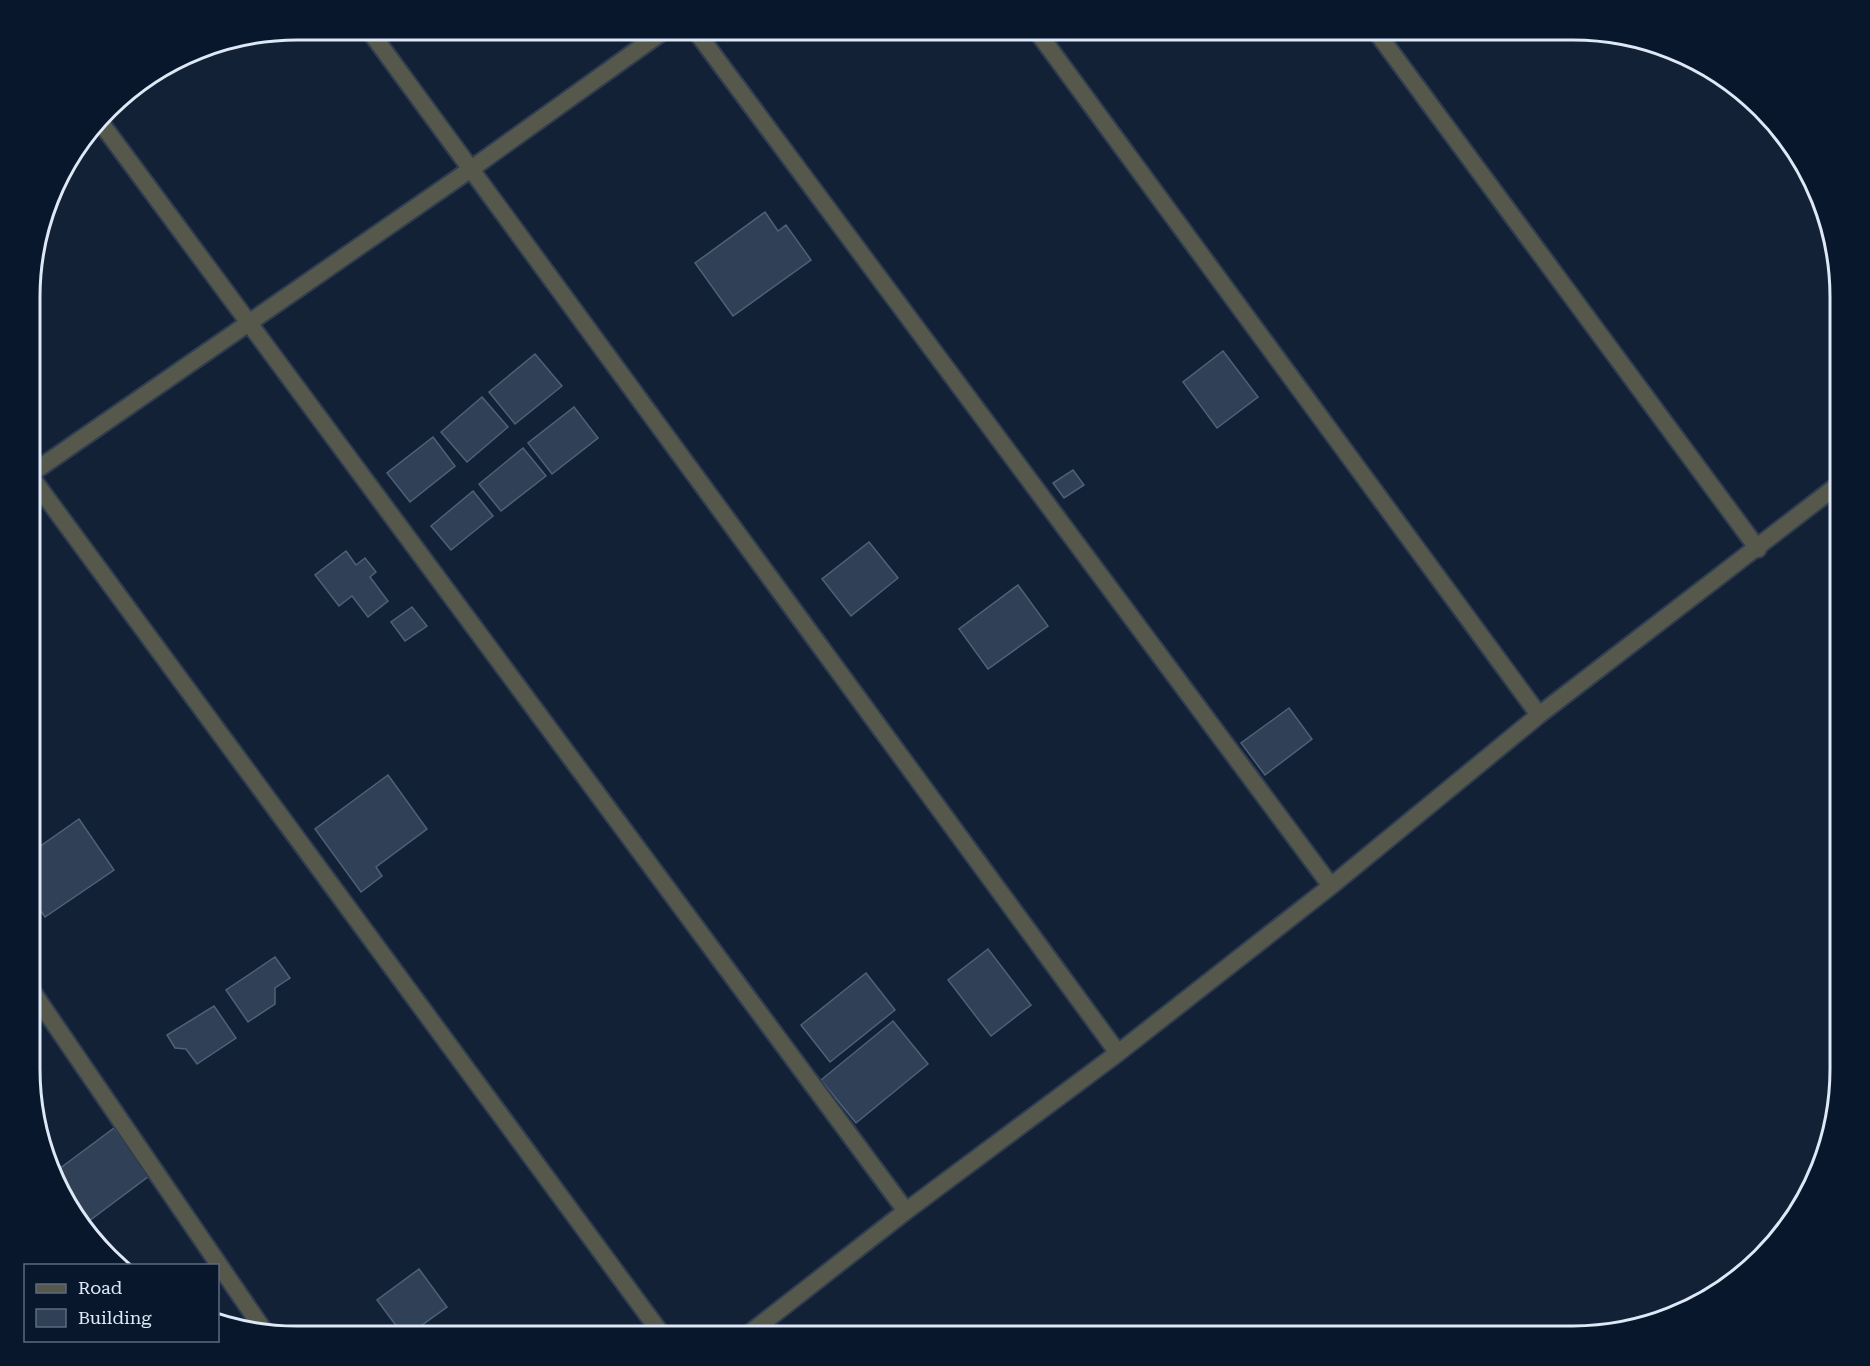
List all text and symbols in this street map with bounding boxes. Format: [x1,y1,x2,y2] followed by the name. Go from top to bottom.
[24,1264,219,1342] legend
[78,1277,123,1298] text: Road
[78,1307,152,1328] text: Building

